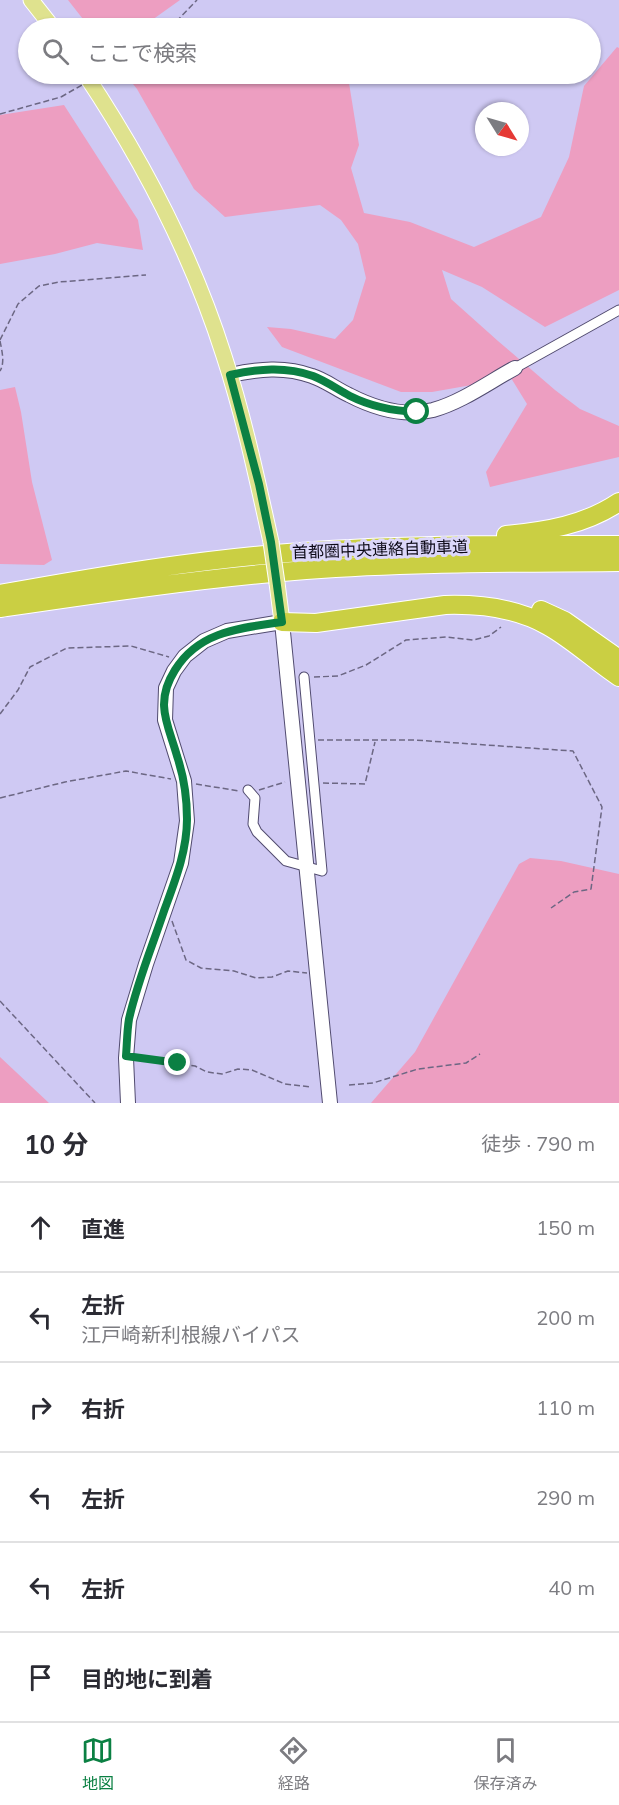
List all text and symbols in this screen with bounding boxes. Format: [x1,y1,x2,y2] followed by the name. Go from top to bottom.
[18,18,601,84] search box
[39,35,72,68] icon: search
[87,39,197,67] text: ここで検索
[475,102,529,156] north arrow
[403,398,429,424] route start
[292,536,468,562] street label: 首都圏中央連絡自動車道
[164,1049,190,1075] route end
[24,1128,88,1161] text: 10 分
[481,1131,595,1156] text: 徒歩 · 790 m
[24,1211,57,1244] icon: ahead
[81,1215,125,1243] text: 直進
[536,1215,595,1240] text: 150 m
[81,1291,125,1319] text: 左折
[24,1301,57,1334] icon: left
[536,1305,595,1330] text: 200 m
[81,1322,301,1347] text: 江戸崎新利根線バイパス
[24,1391,57,1424] icon: right
[81,1395,125,1423] text: 右折
[536,1395,595,1420] text: 110 m
[24,1481,57,1514] icon: left
[81,1485,125,1513] text: 左折
[536,1485,595,1510] text: 290 m
[24,1571,57,1604] icon: left
[81,1575,125,1603] text: 左折
[548,1575,595,1600] text: 40 m
[24,1661,57,1694] icon: arrive
[81,1665,213,1693] text: 目的地に到着
[81,1734,114,1794] tab: 地図
[277,1734,310,1794] tab: 経路
[473,1734,537,1794] tab: 保存済み

